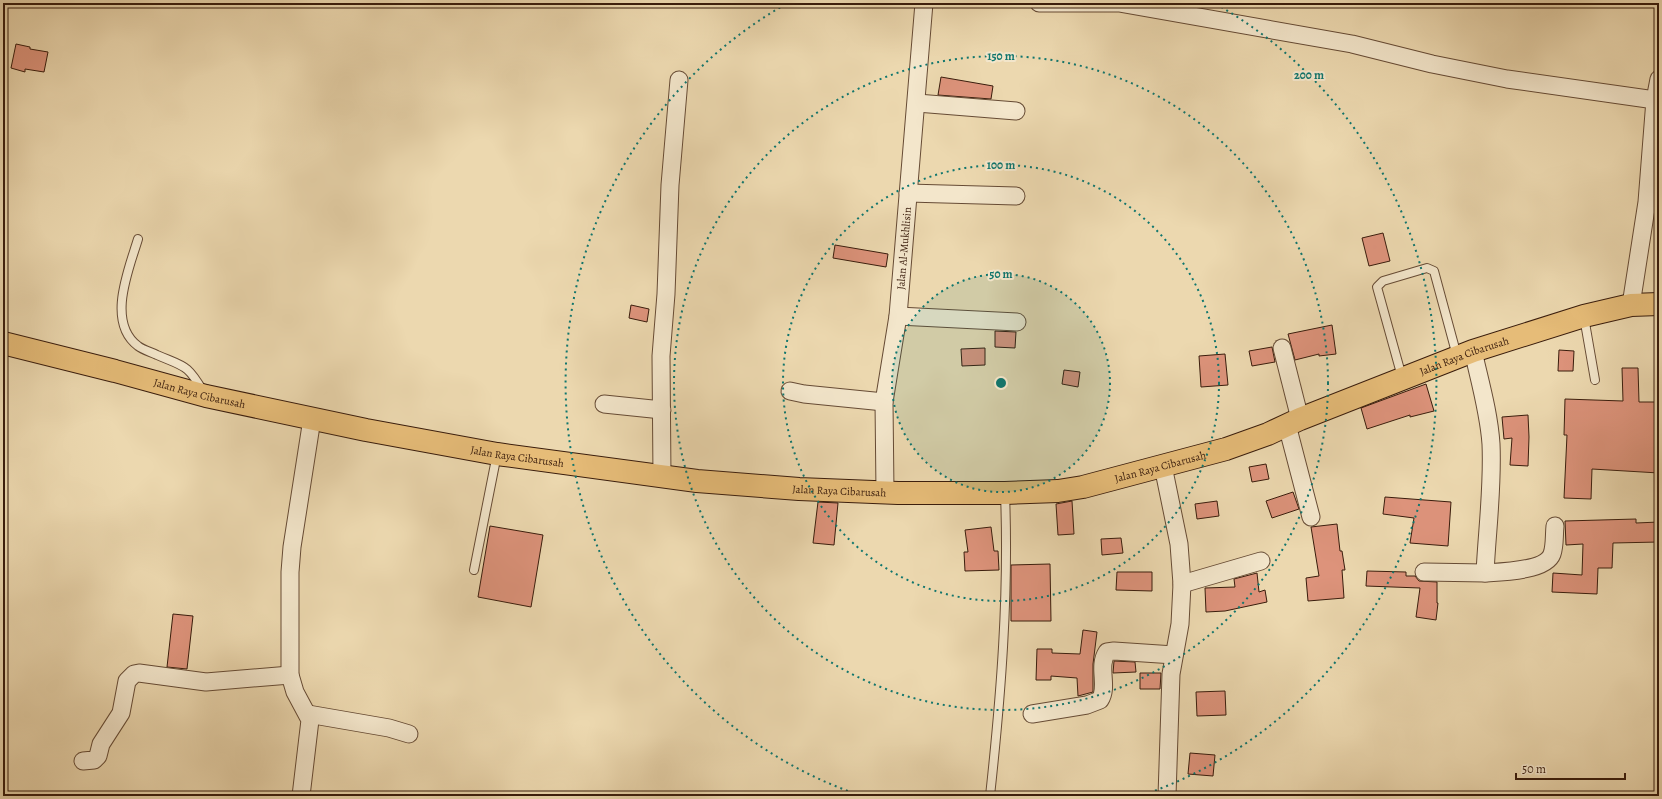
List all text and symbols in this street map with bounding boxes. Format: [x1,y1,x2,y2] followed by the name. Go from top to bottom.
[987,48,1015,64] text: 150 m
[1294,67,1324,83] text: 200 m
[987,157,1015,173] text: 100 m
[893,206,915,290] street label: Jalan Al-Mukhlisin
[989,266,1013,282] text: 50 m
[1417,333,1511,379] street label: Jalan Raya Cibarusah
[152,375,247,412] street label: Jalan Raya Cibarusah
[994,376,1008,390] centre of rings
[469,442,565,471] street label: Jalan Raya Cibarusah
[1113,448,1208,486] street label: Jalan Raya Cibarusah
[792,481,887,501] street label: Jalan Raya Cibarusah
[1516,755,1625,781] scale bar
[1522,761,1546,777] text: 50 m

